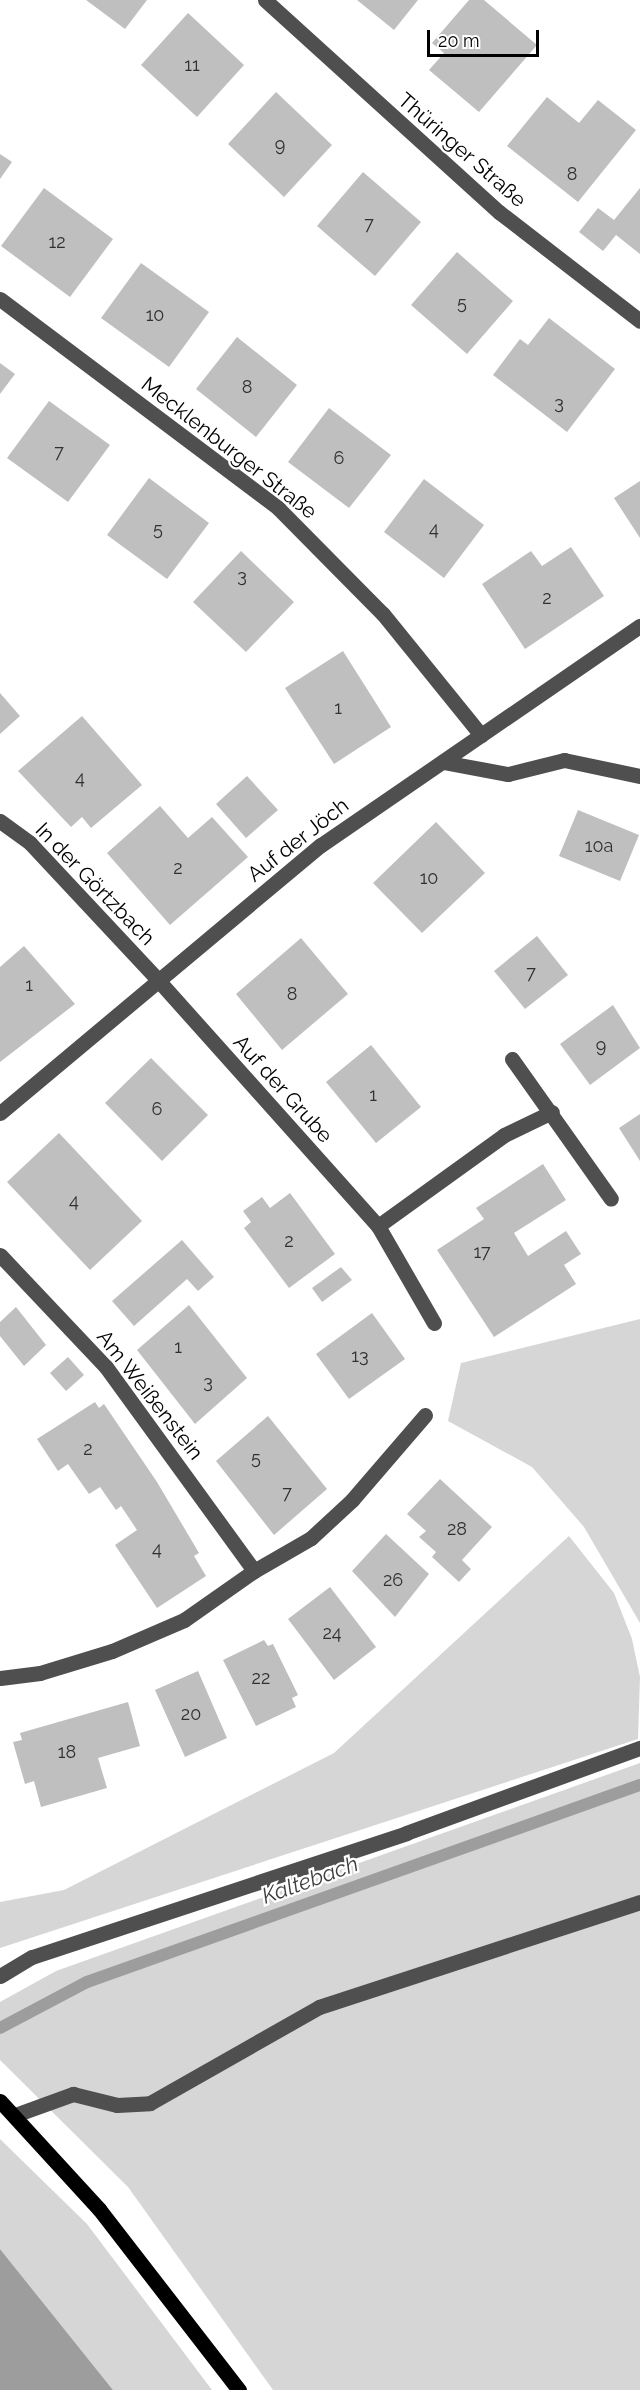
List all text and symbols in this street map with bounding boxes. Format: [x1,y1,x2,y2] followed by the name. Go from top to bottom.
[430,18,542,56] scale bar
[438,30,480,51] text: 20 m
[184,54,200,76] house number: 11
[393,87,531,213] street label: Thüringer Straße
[275,134,285,156] house number: 9
[567,163,577,185] house number: 8
[364,213,374,235] house number: 7
[48,231,66,253] house number: 12
[457,292,467,314] house number: 5
[146,304,164,326] house number: 10
[136,371,322,525] street label: Mecklenburger Straße
[242,376,252,398] house number: 8
[554,392,564,414] house number: 3
[54,441,64,463] house number: 7
[334,447,344,469] house number: 6
[153,518,163,540] house number: 5
[429,518,439,540] house number: 4
[237,565,247,587] house number: 3
[542,587,552,609] house number: 2
[334,697,342,719] house number: 1
[75,767,85,789] house number: 4
[242,792,354,888] street label: Auf der Jöch
[30,817,160,951] street label: In der Görtzbach
[585,835,613,857] house number: 10a
[173,857,183,879] house number: 2
[420,867,438,889] house number: 10
[526,962,536,984] house number: 7
[25,974,33,996] house number: 1
[287,983,297,1005] house number: 8
[228,1030,338,1148] street label: Auf der Grube
[596,1035,606,1057] house number: 9
[369,1084,377,1106] house number: 1
[152,1098,162,1120] house number: 6
[69,1190,79,1212] house number: 4
[284,1230,294,1252] house number: 2
[473,1241,491,1263] house number: 17
[91,1325,209,1465] street label: Am Weißenstein
[174,1336,182,1358] house number: 1
[351,1345,369,1367] house number: 13
[203,1371,213,1393] house number: 3
[83,1438,93,1460] house number: 2
[251,1447,261,1469] house number: 5
[282,1482,292,1504] house number: 7
[447,1518,467,1540] house number: 28
[152,1538,162,1560] house number: 4
[383,1569,403,1591] house number: 26
[322,1622,342,1644] house number: 24
[252,1667,270,1689] house number: 22
[181,1703,201,1725] house number: 20
[58,1741,76,1763] house number: 18
[258,1850,362,1910] water label: Kaltebach

